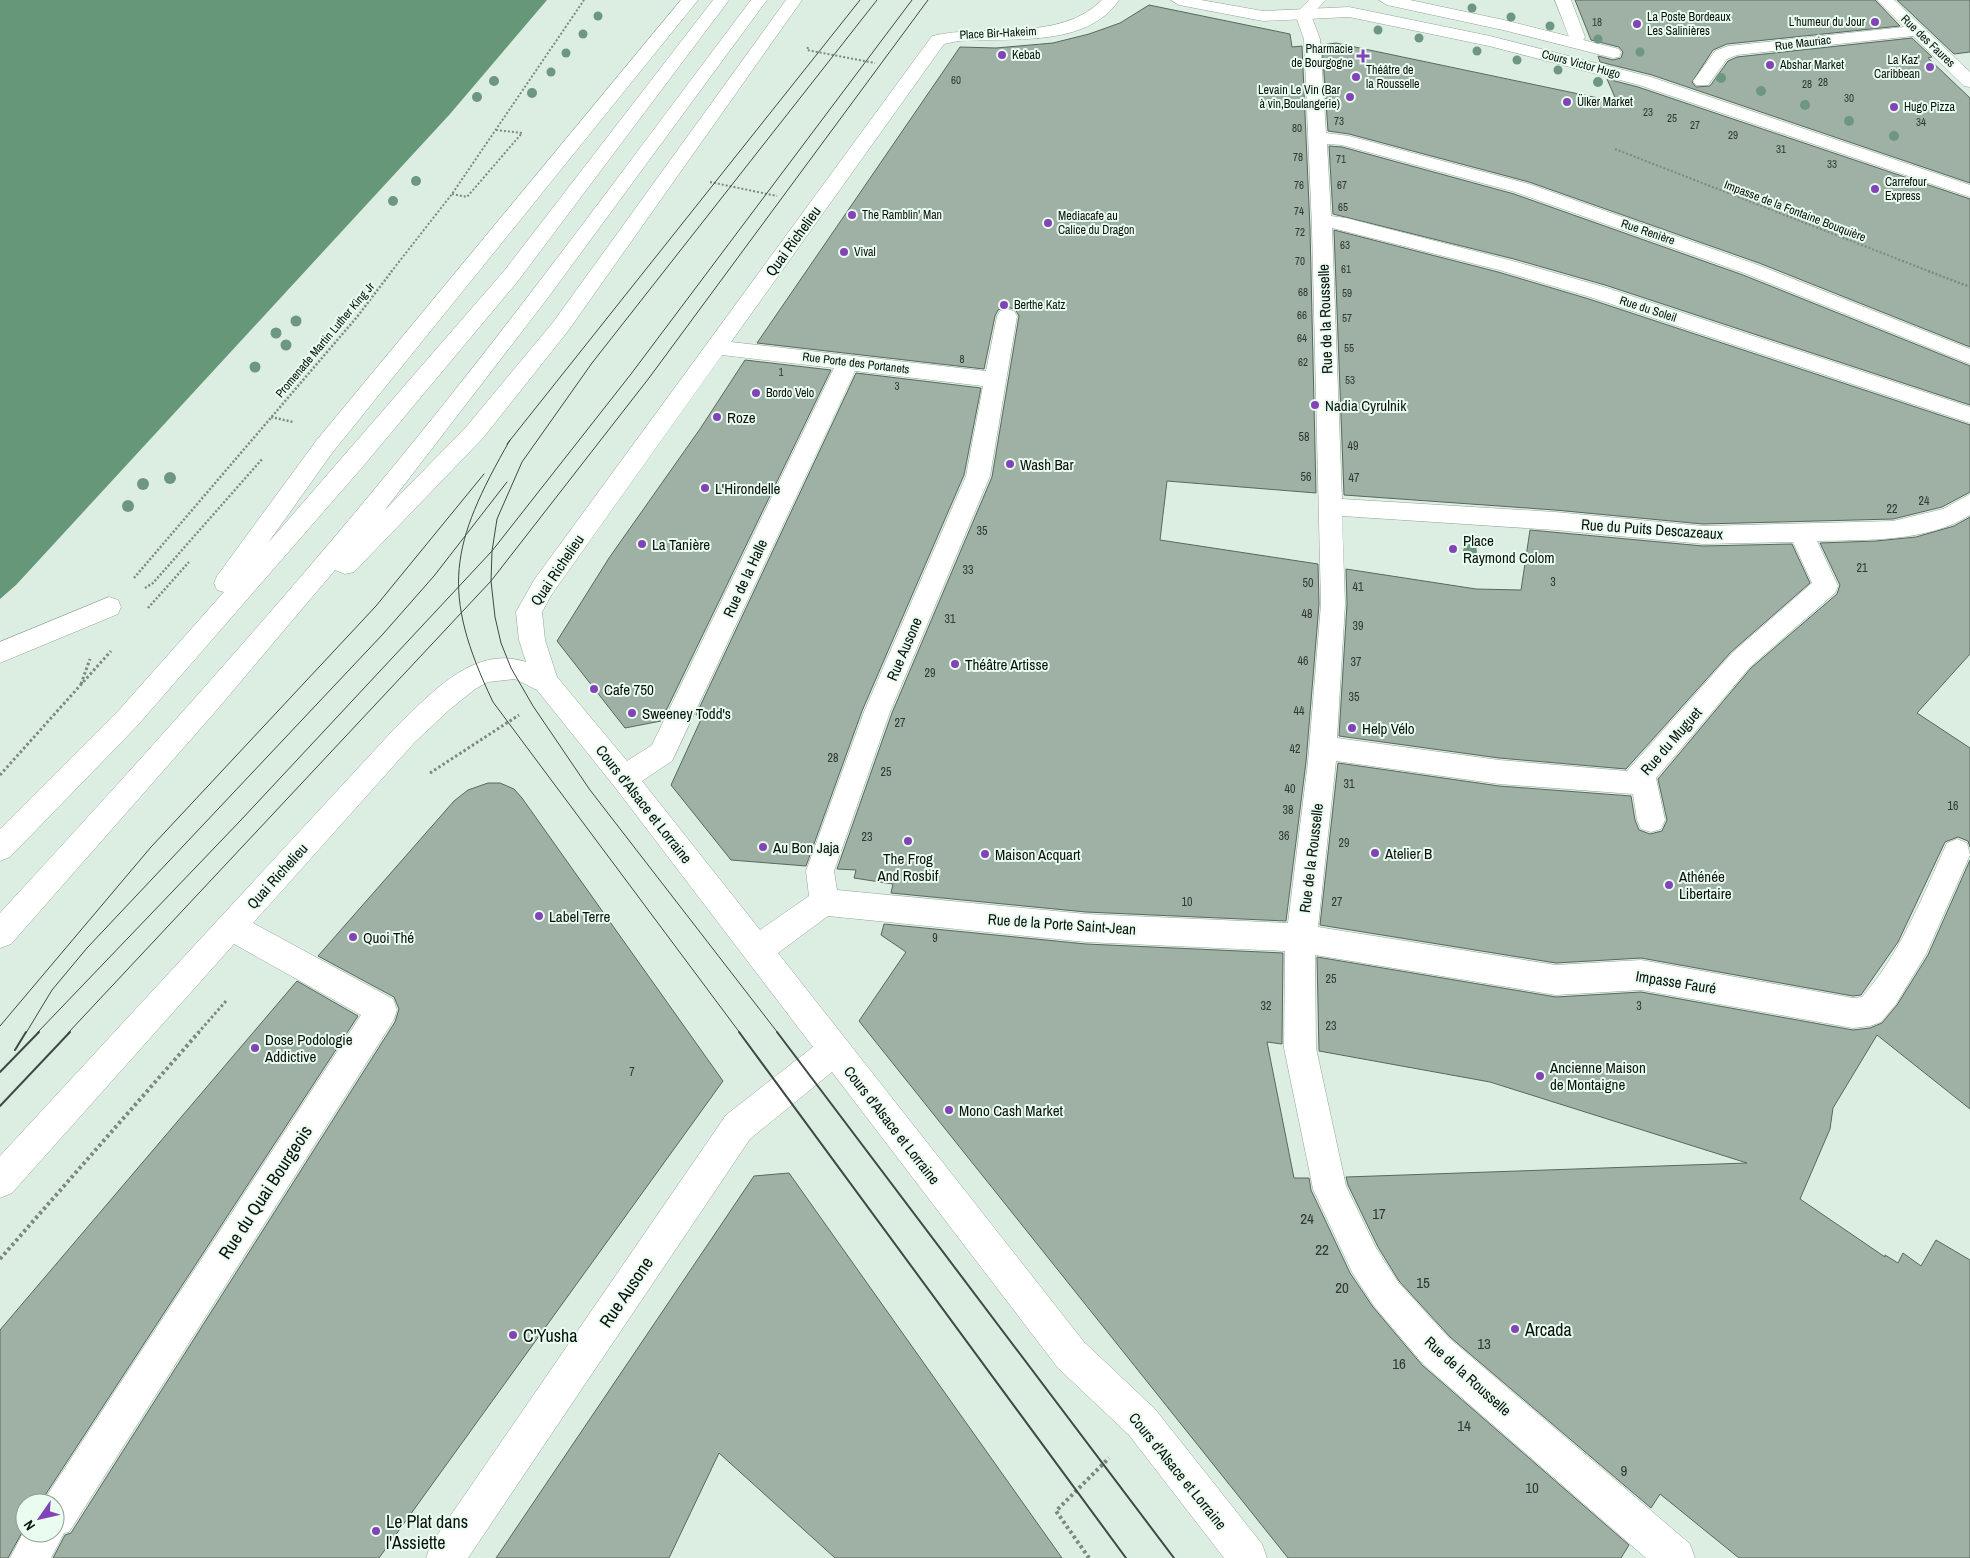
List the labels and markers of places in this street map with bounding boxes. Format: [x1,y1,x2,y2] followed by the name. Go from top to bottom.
[1647,9,1731,39] place label: La Poste Bordeaux Les Salinières
[1789,14,1866,30] place label: L'humeur du Jour
[1869,16,1881,28] marker: L'humeur du Jour
[1631,18,1643,30] marker: La Poste Bordeaux Les Salinières
[1291,41,1353,71] place label: Pharmacie de Bourgogne
[1012,47,1040,63] place label: Kebab
[996,49,1008,61] marker: Kebab
[1357,50,1369,62] marker: Pharmacie de Bourgogne
[1874,52,1920,82] place label: La Kaz' Caribbean
[1779,57,1844,73] place label: Abshar Market
[1764,59,1776,71] marker: Abshar Market
[1924,61,1936,73] marker: La Kaz' Caribbean
[1366,62,1420,92] place label: Théâtre de la Rousselle
[1350,71,1362,83] marker: Théâtre de la Rousselle
[1258,82,1341,112] place label: Levain Le Vin (Bar à vin,Boulangerie)
[1344,91,1356,103] marker: Levain Le Vin (Bar à vin,Boulangerie)
[1577,93,1633,110] place label: Ülker Market
[1561,96,1573,108] marker: Ülker Market
[1904,99,1955,115] place label: Hugo Pizza
[1888,101,1900,113] marker: Hugo Pizza
[1885,174,1927,204] place label: Carrefour Express
[1869,183,1881,195] marker: Carrefour Express
[862,207,942,223] place label: The Ramblin' Man
[1058,208,1135,238] place label: Mediacafe au Calice du Dragon
[846,209,858,221] marker: The Ramblin' Man
[1042,217,1054,229] marker: Mediacafe au Calice du Dragon
[854,244,876,260] place label: Vival
[838,246,850,258] marker: Vival
[1014,297,1066,313] place label: Berthe Katz
[998,299,1010,311] marker: Berthe Katz
[766,385,814,401] place label: Bordo Velo
[750,387,762,399] marker: Bordo Velo
[1325,395,1407,416] place label: Nadia Cyrulnik
[1309,399,1321,411] marker: Nadia Cyrulnik
[727,407,756,428] place label: Roze
[711,411,723,423] marker: Roze
[1020,454,1074,475] place label: Wash Bar
[1004,458,1016,470] marker: Wash Bar
[715,478,780,499] place label: L'Hirondelle
[699,482,711,494] marker: L'Hirondelle
[1463,530,1555,568] place label: Place Raymond Colom
[652,534,710,555] place label: La Tanière
[636,538,648,550] marker: La Tanière
[1447,543,1459,555] marker: Place Raymond Colom
[965,654,1049,675] place label: Théâtre Artisse
[949,658,961,670] marker: Théâtre Artisse
[604,679,654,700] place label: Cafe 750
[588,683,600,695] marker: Cafe 750
[642,703,731,724] place label: Sweeney Todd's
[626,707,638,719] marker: Sweeney Todd's
[1362,718,1415,739] place label: Help Vélo
[1346,722,1358,734] marker: Help Vélo
[902,835,914,847] marker: The Frog And Rosbif
[772,837,839,858] place label: Au Bon Jaja
[757,841,769,853] marker: Au Bon Jaja
[1384,843,1432,864] place label: Atelier B
[995,844,1081,865] place label: Maison Acquart
[1369,847,1381,859] marker: Atelier B
[877,848,939,886] place label: The Frog And Rosbif
[979,848,991,860] marker: Maison Acquart
[1678,866,1732,904] place label: Athénée Libertaire
[1663,879,1675,891] marker: Athénée Libertaire
[549,906,610,927] place label: Label Terre
[533,910,545,922] marker: Label Terre
[363,927,414,948] place label: Quoi Thé
[347,931,359,943] marker: Quoi Thé
[264,1029,353,1067] place label: Dose Podologie Addictive
[249,1042,261,1054] marker: Dose Podologie Addictive
[1549,1057,1646,1095] place label: Ancienne Maison de Montaigne
[1534,1070,1546,1082] marker: Ancienne Maison de Montaigne
[959,1100,1063,1121] place label: Mono Cash Market
[943,1104,955,1116] marker: Mono Cash Market
[1524,1317,1572,1342] place label: Arcada
[523,1323,578,1348] place label: C'Yusha
[1509,1323,1521,1335] marker: Arcada
[507,1329,519,1341] marker: C'Yusha
[386,1509,468,1555] place label: Le Plat dans l'Assiette
[370,1525,382,1537] marker: Le Plat dans l'Assiette

